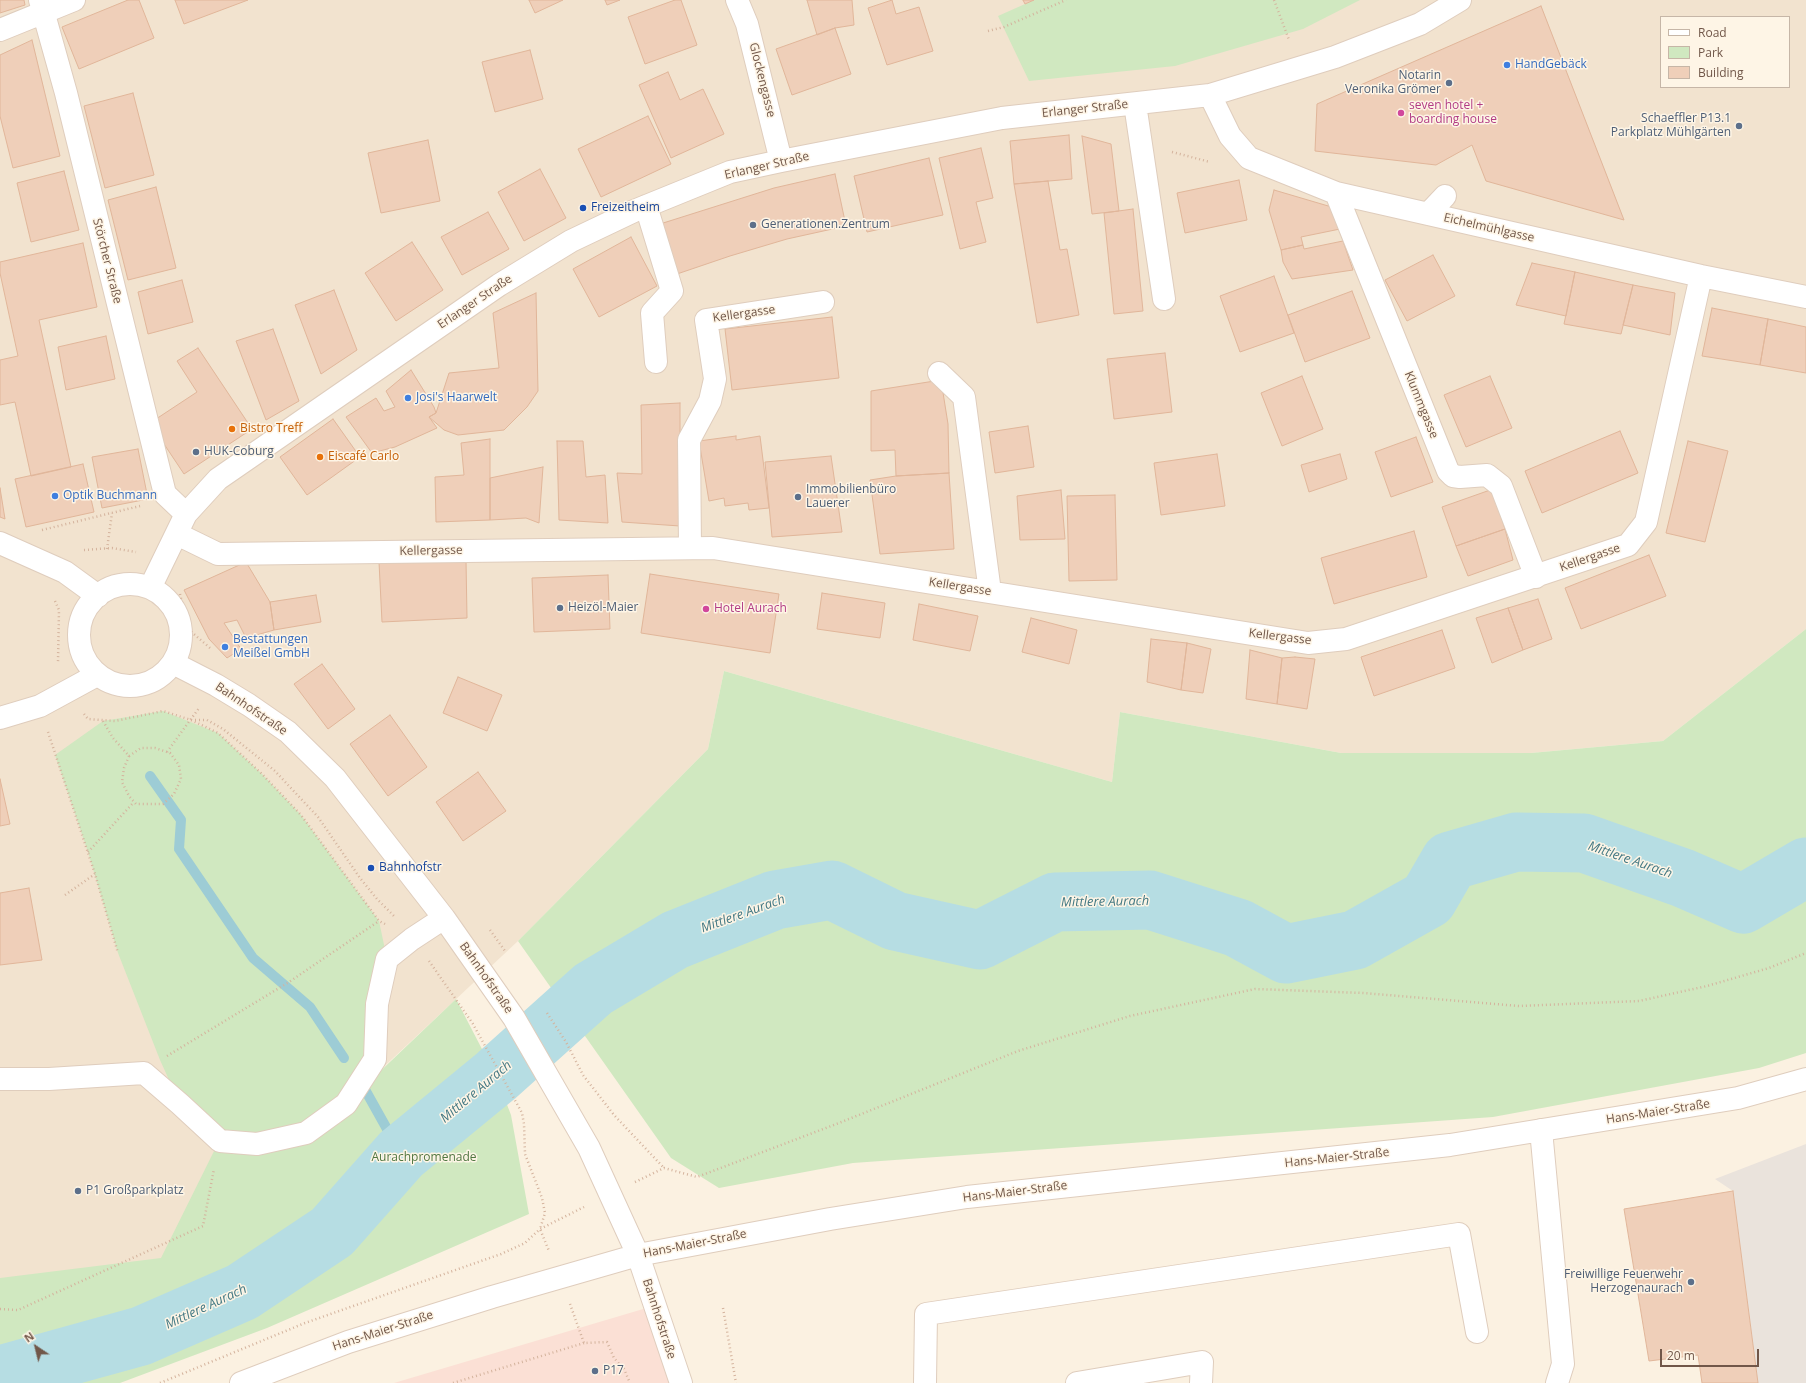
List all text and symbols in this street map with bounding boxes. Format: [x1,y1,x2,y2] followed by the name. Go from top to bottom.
[1660,16,1790,88] legend
[1698,24,1727,41] text: Road
[746,41,778,119] street label: Glockengasse
[1698,44,1723,61] text: Park
[1515,58,1587,72] place label: HandGebäck
[1502,60,1512,70] marker: HandGebäck
[1698,64,1743,81] text: Building
[1345,69,1441,97] place label: Notarin Veronika Grömer
[1444,78,1454,88] marker: Notarin Veronika Grömer
[1041,97,1129,121] street label: Erlanger Straße
[1409,99,1497,127] place label: seven hotel + boarding house
[1396,108,1406,118] marker: seven hotel + boarding house
[1611,112,1731,140] place label: Schaeffler P13.1 Parkplatz Mühlgärten
[1734,121,1744,131] marker: Schaeffler P13.1 Parkplatz Mühlgärten
[723,149,811,183] street label: Erlanger Straße
[591,201,660,215] place label: Freizeitheim
[578,203,588,213] marker: Freizeitheim
[1442,211,1536,245] street label: Eichelmühlgasse
[89,217,125,305] street label: Störcher Straße
[761,218,890,232] place label: Generationen.Zentrum
[748,220,758,230] marker: Generationen.Zentrum
[435,272,515,332] street label: Erlanger Straße
[712,302,776,326] street label: Kellergasse
[1401,369,1441,441] street label: Klummgasse
[416,391,497,405] place label: Josi's Haarwelt
[403,393,413,403] marker: Josi's Haarwelt
[240,422,302,436] place label: Bistro Treff
[227,424,237,434] marker: Bistro Treff
[204,445,274,459] place label: HUK-Coburg
[191,447,201,457] marker: HUK-Coburg
[328,450,399,464] place label: Eiscafé Carlo
[315,452,325,462] marker: Eiscafé Carlo
[806,483,896,511] place label: Immobilienbüro Lauerer
[63,489,157,503] place label: Optik Buchmann
[50,491,60,501] marker: Optik Buchmann
[793,492,803,502] marker: Immobilienbüro Lauerer
[1558,541,1622,575] street label: Kellergasse
[399,543,463,559] street label: Kellergasse
[928,575,992,599] street label: Kellergasse
[568,601,638,615] place label: Heizöl-Maier
[714,602,787,616] place label: Hotel Aurach
[555,603,565,613] marker: Heizöl-Maier
[701,604,711,614] marker: Hotel Aurach
[1248,626,1312,648] street label: Kellergasse
[233,633,310,661] place label: Bestattungen Meißel GmbH
[220,642,230,652] marker: Bestattungen Meißel GmbH
[212,680,290,738] street label: Bahnhofstraße
[1586,838,1674,882] water label: Mittlere Aurach
[379,861,442,875] place label: Bahnhofstr
[366,863,376,873] marker: Bahnhofstr
[699,892,787,936] water label: Mittlere Aurach
[1061,893,1149,911] water label: Mittlere Aurach
[456,940,516,1016] street label: Bahnhofstraße
[437,1058,515,1126] water label: Mittlere Aurach
[1605,1097,1711,1127] street label: Hans-Maier-Straße
[1284,1145,1390,1171] street label: Hans-Maier-Straße
[371,1151,477,1165] park label: Aurachpromenade
[962,1178,1068,1206] street label: Hans-Maier-Straße
[86,1184,184,1198] place label: P1 Großparkplatz
[73,1186,83,1196] marker: P1 Großparkplatz
[642,1227,748,1261] street label: Hans-Maier-Straße
[1564,1268,1683,1296] place label: Freiwillige Feuerwehr Herzogenaurach
[639,1277,679,1361] street label: Bahnhofstraße
[1686,1277,1696,1287] marker: Freiwillige Feuerwehr Herzogenaurach
[163,1281,249,1333] water label: Mittlere Aurach
[331,1308,435,1354] street label: Hans-Maier-Straße
[16,1327,56,1367] north arrow
[21,1328,37,1345] text: N
[1662,1341,1761,1367] scale bar
[1667,1347,1695,1364] text: 20 m
[603,1364,624,1378] place label: P17
[590,1366,600,1376] marker: P17

